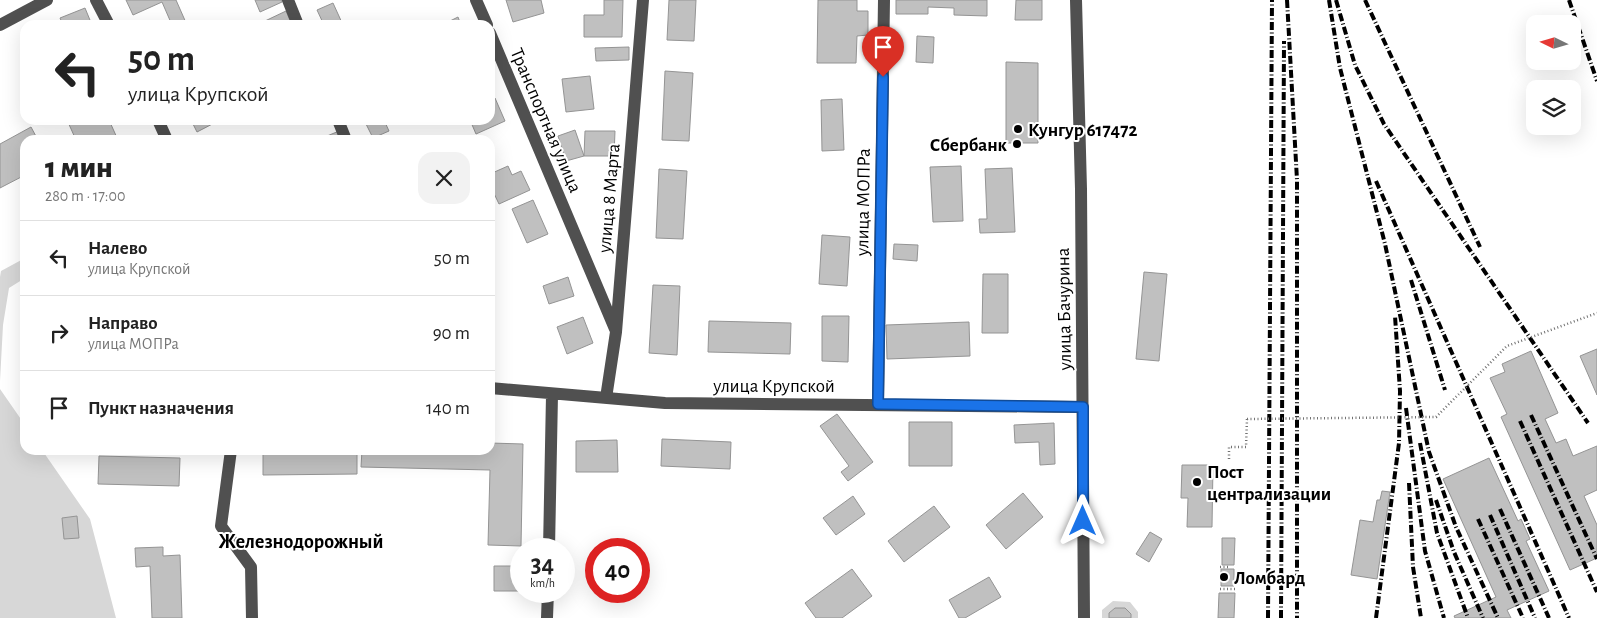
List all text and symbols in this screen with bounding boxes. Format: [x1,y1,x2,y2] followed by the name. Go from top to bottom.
[1526,15,1581,70] north arrow
[1526,15,1581,135] map controls
[862,26,904,77] pin
[869,33,897,61] icon: arrive
[45,40,110,105] icon: left
[128,42,195,77] text: 50 m
[507,46,585,196] street label: Транспортная улица
[1526,80,1581,135] button: layers
[128,83,269,105] text: улица Крупской
[1028,121,1137,140] place label: Кунгур 617472
[1012,123,1024,135] marker: Кунгур 617472
[930,136,1008,155] place label: Сбербанк
[1011,138,1023,150] marker: Сбербанк
[595,142,624,255] street label: улица 8 Марта
[853,148,874,257] street label: улица МОПРа
[418,152,470,204] button: close
[45,153,113,183] text: 1 мин
[45,188,125,204] text: 280 m · 17:00
[88,239,147,258] text: Налево
[45,244,73,272] icon: left
[1054,247,1075,372] street label: улица Бачурина
[434,249,470,268] text: 50 m
[88,261,190,277] text: улица Крупской
[88,314,158,333] text: Направо
[45,319,73,347] icon: right
[433,324,470,343] text: 90 m
[88,336,179,352] text: улица МОПРа
[712,377,835,396] street label: улица Крупской
[45,394,73,422] icon: arrive
[88,399,234,418] text: Пункт назначения
[426,399,470,418] text: 140 m
[1207,463,1331,504] place label: Пост централизации
[1191,476,1203,488] marker: Пост централизации
[1056,494,1108,546] position arrow
[219,532,383,552] district label: Железнодорожный
[585,538,650,603] speed limit sign: 40
[531,552,554,577] text: 34
[1234,569,1305,588] place label: Ломбард
[1218,571,1230,583] marker: Ломбард
[530,577,555,589] text: km/h

